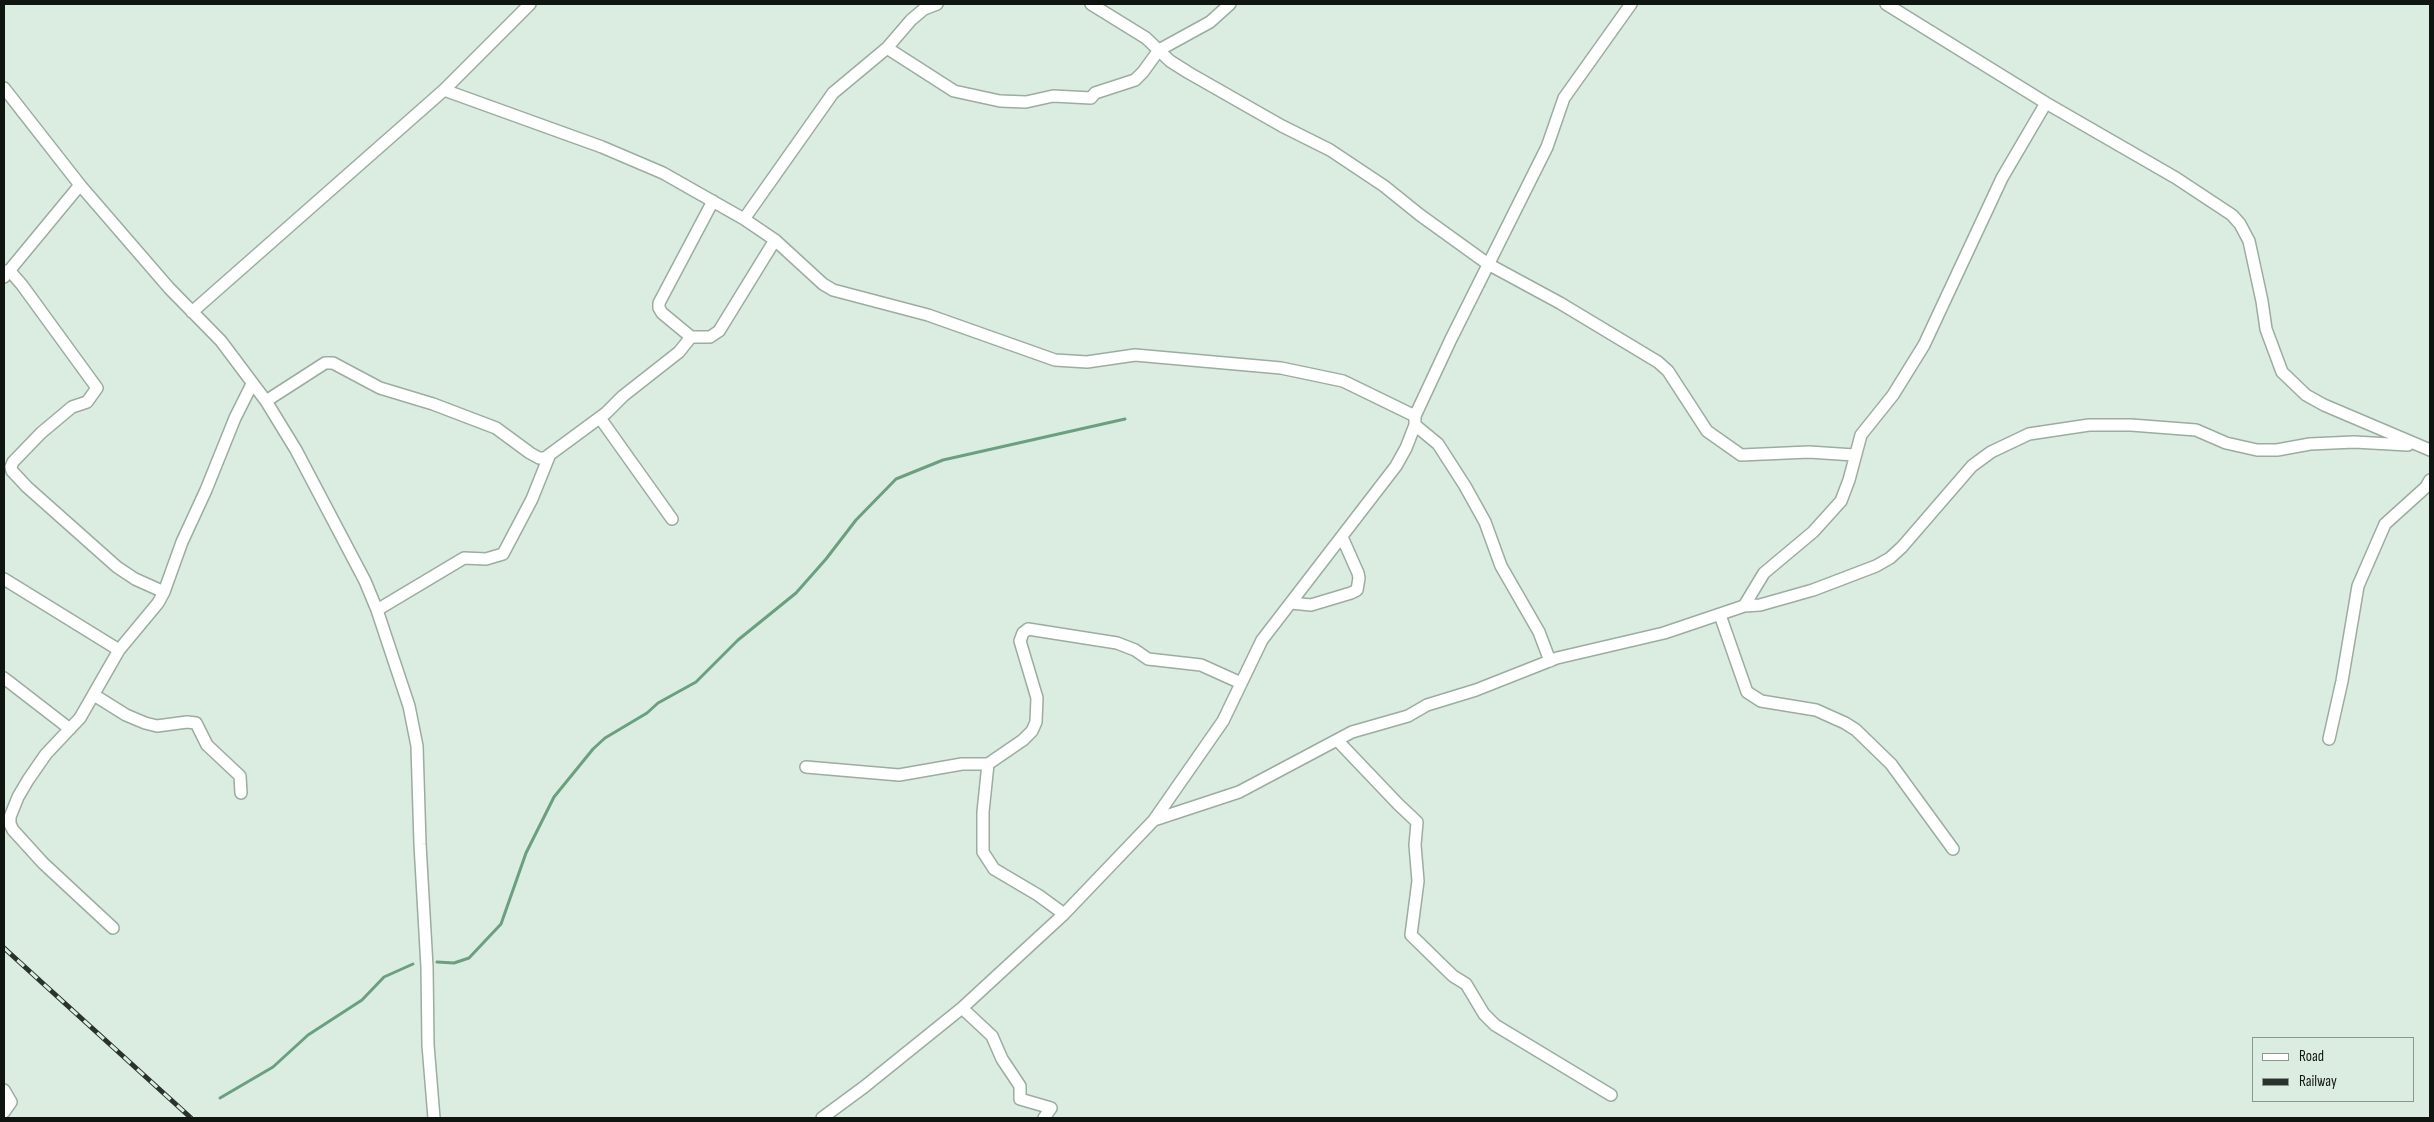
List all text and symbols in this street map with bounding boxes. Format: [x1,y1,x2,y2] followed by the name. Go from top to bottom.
[2252,1037,2414,1102] legend
[2299,1047,2324,1066] text: Road
[2299,1072,2337,1091] text: Railway

